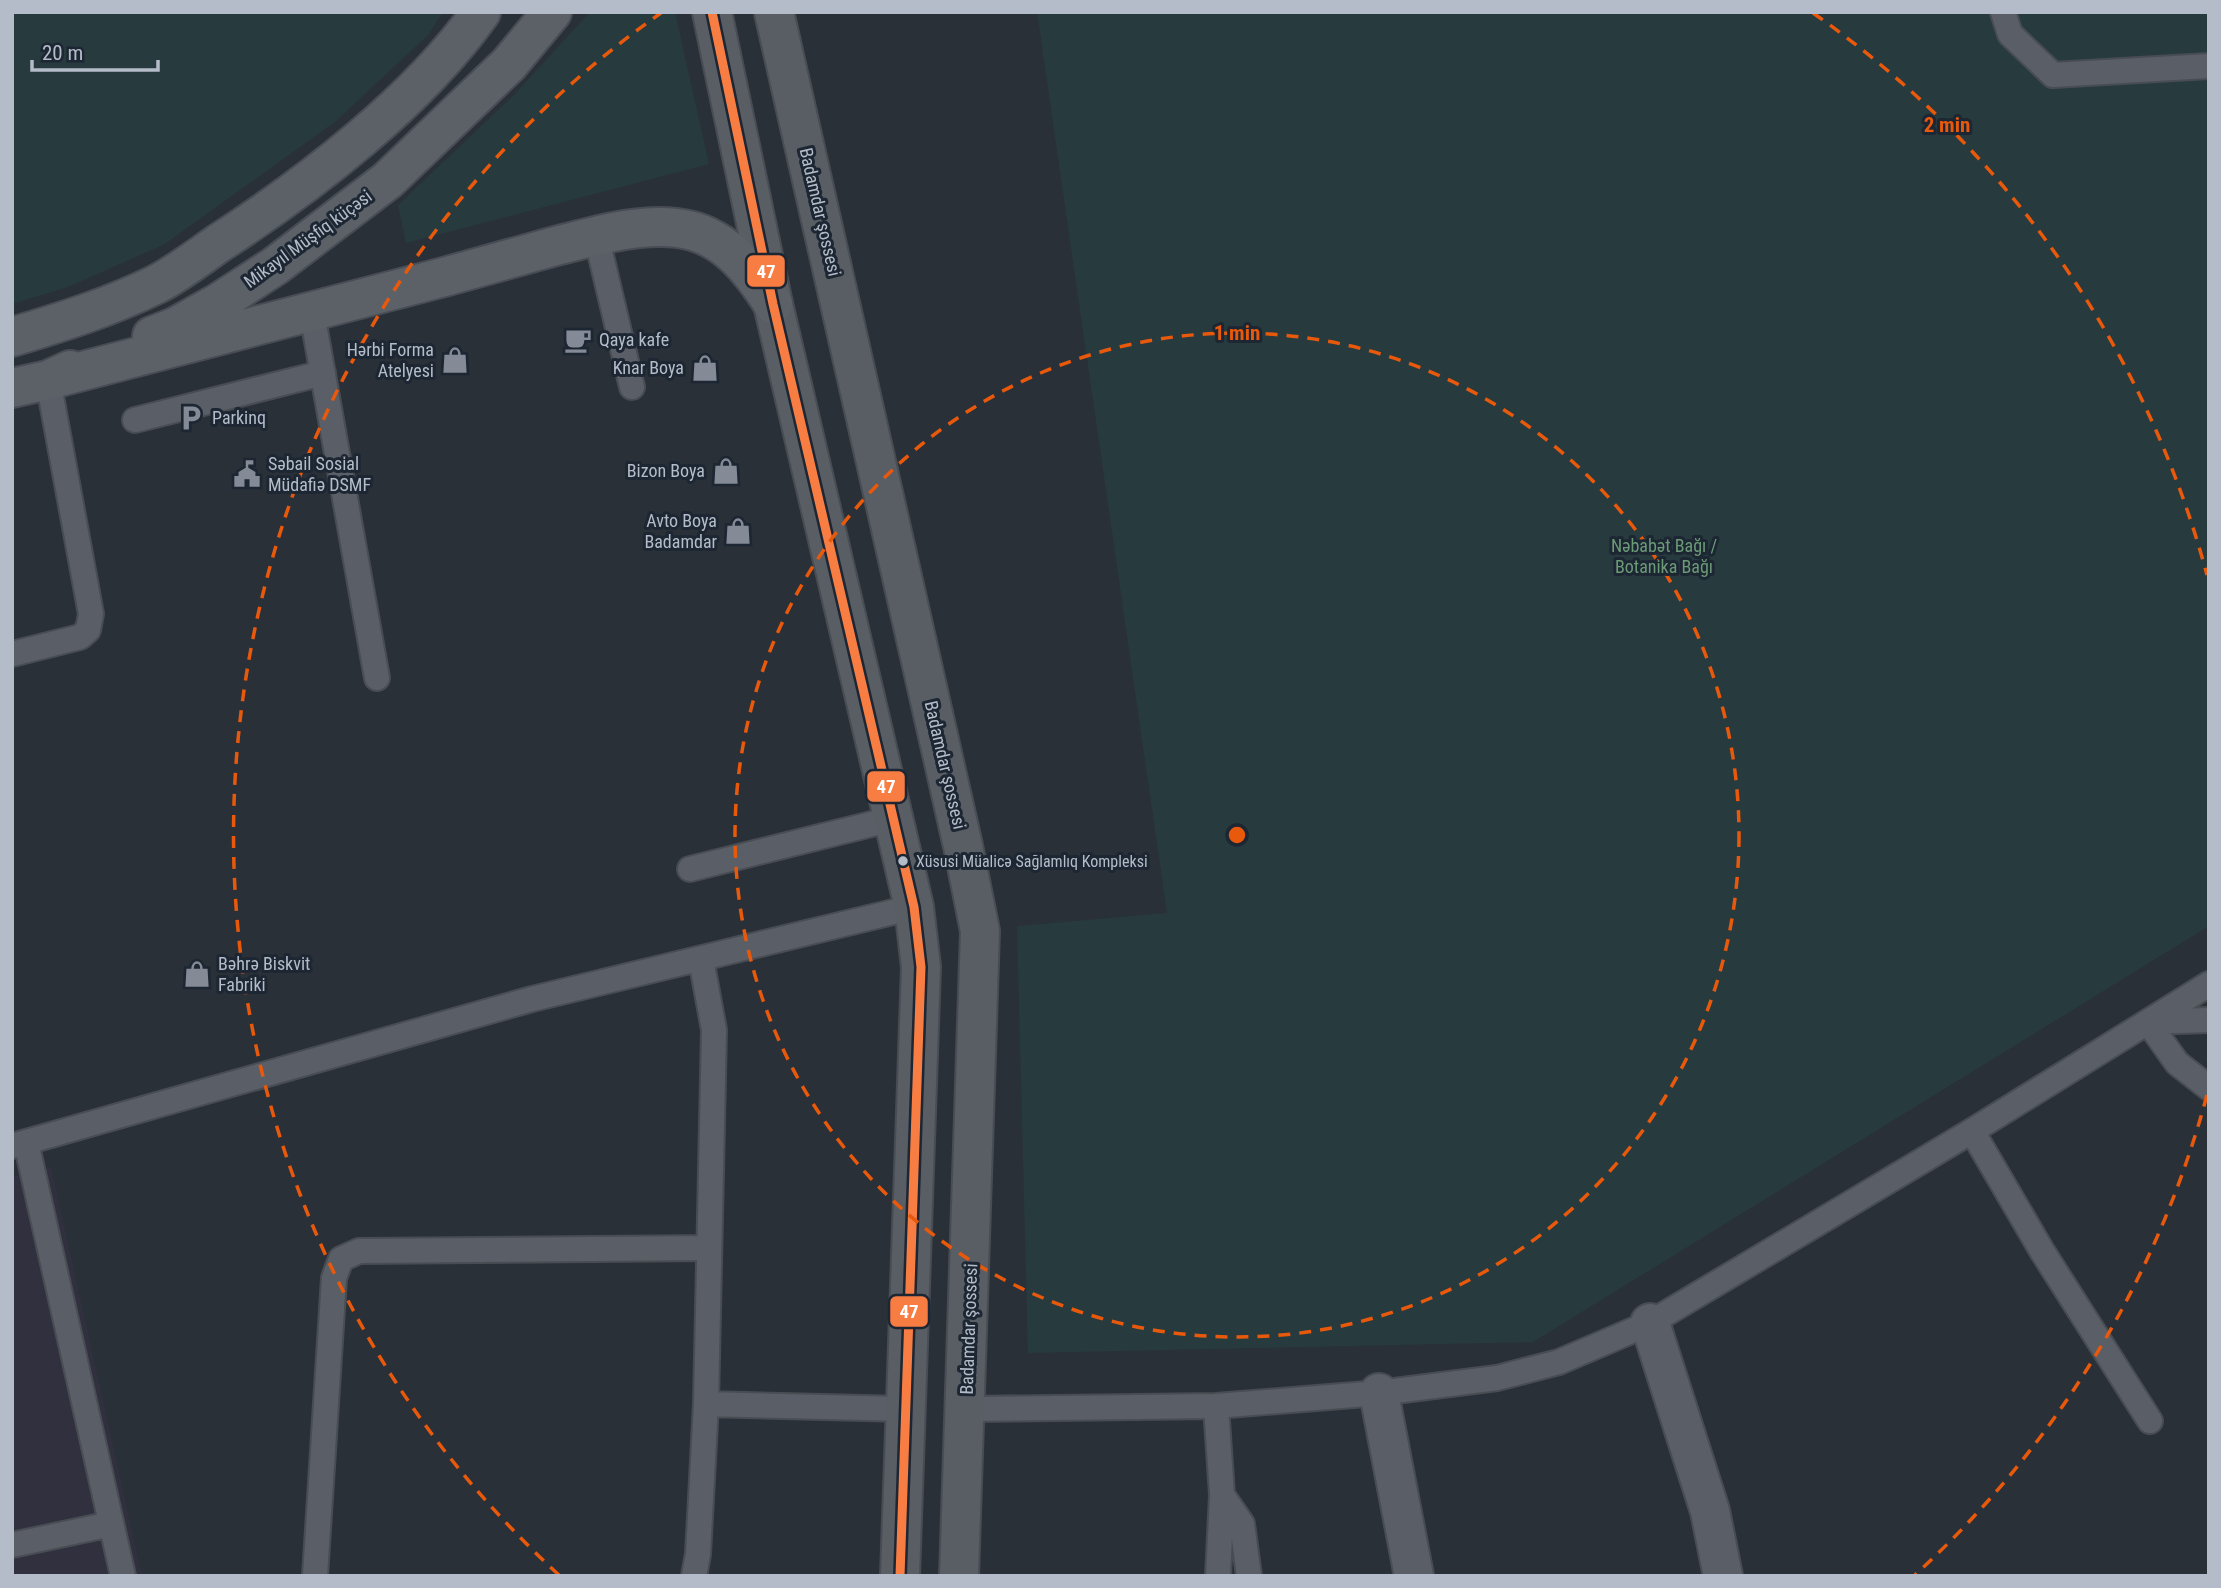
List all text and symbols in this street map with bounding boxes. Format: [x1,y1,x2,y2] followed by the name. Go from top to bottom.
[32,28,158,72] scale bar
[42,41,83,65] text: 20 m
[1924,113,1970,137] text: 2 min
[796,146,845,278] street label: Badamdar şossesi
[240,185,376,292] street label: Mikayıl Müşfiq küçəsi
[746,254,786,288] line badge: 47
[756,260,776,283] text: 47
[1214,321,1260,345] text: 1 min
[563,325,593,355] cafe icon: Qaya kafe
[599,329,669,350] place label: Qaya kafe
[347,339,434,381] place label: Hərbi Forma Atelyesi
[440,345,470,375] shop icon: Hərbi Forma Atelyesi
[690,353,720,383] shop icon: Knar Boya
[613,357,684,378] place label: Knar Boya
[176,403,206,433] parking icon: Parkinq
[212,407,266,428] place label: Parkinq
[268,453,371,495] place label: Səbail Sosial Müdafiə DSMF
[711,456,741,486] shop icon: Bizon Boya
[232,459,262,489] public building icon: Səbail Sosial Müdafiə DSMF
[627,460,705,481] place label: Bizon Boya
[644,510,718,552] place label: Avto Boya Badamdar
[723,516,753,546] shop icon: Avto Boya Badamdar
[1611,535,1717,577] park label: Nəbabət Bağı / Botanika Bağı
[921,699,970,831] street label: Badamdar şossesi
[866,770,906,803] line badge: 47
[876,775,896,798] text: 47
[1225,823,1249,847] centre of rings
[916,852,1148,871] place label: Xüsusi Müalicə Sağlamlıq Kompleksi
[896,854,910,868] marker: Xüsusi Müalicə Sağlamlıq Kompleksi
[218,953,310,995] place label: Bəhrə Biskvit Fabriki
[182,959,212,989] shop icon: Bəhrə Biskvit Fabriki
[956,1263,981,1395] street label: Badamdar şossesi
[889,1295,929,1328] line badge: 47
[899,1300,919,1323] text: 47

